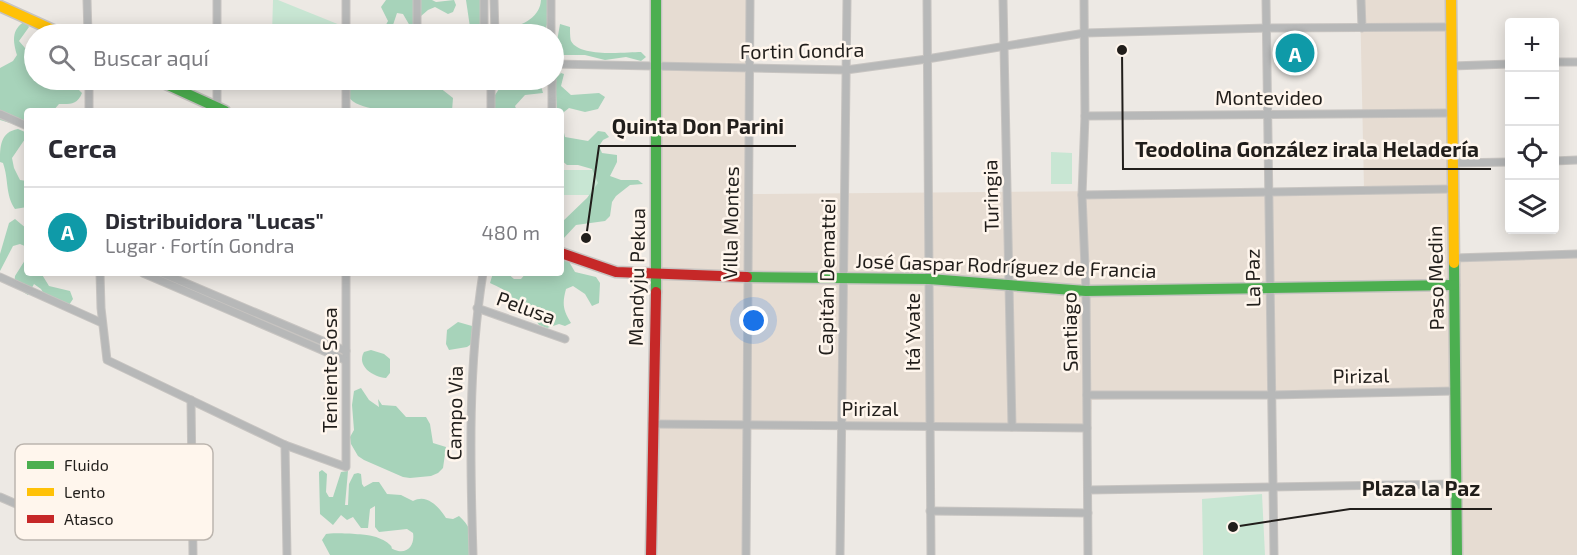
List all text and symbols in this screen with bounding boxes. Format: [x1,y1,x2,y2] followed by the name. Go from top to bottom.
[1505,18,1559,234] map controls
[1505,18,1559,72] button: +
[24,24,564,90] search box
[1276,31,1314,76] pin: A
[740,37,864,63] street label: Fortin Gondra
[45,41,78,74] icon: search
[93,44,209,70] text: Buscar aquí
[1505,72,1559,126] button: −
[1215,85,1323,109] street label: Montevideo
[599,107,796,146] callout: Quinta Don Parini
[612,113,784,139] text: Quinta Don Parini
[1505,126,1559,180] button: locate
[1123,130,1491,169] callout: Teodolina González irala Heladería
[48,132,117,163] text: Cerca
[1135,136,1479,161] text: Teodolina González irala Heladería
[977,159,1003,233] street label: Turingia
[717,166,743,280] street label: Villa Montes
[1505,180,1559,234] button: layers
[813,198,839,356] street label: Capitán Demattei
[105,207,324,233] text: Distribuidora "Lucas"
[623,208,649,346] street label: Mandyju Pekua
[61,220,74,244] text: A
[482,220,540,244] text: 480 m
[1422,225,1448,331] street label: Paso Medin
[105,233,294,257] text: Lugar · Fortín Gondra
[855,248,1157,282] street label: José Gaspar Rodríguez de Francia
[1239,248,1265,308] street label: La Paz
[494,285,559,329] street label: Pelusa
[1056,292,1082,372] street label: Santiago
[900,293,924,371] street label: Itá Yvate
[739,306,768,335] your location
[317,307,341,433] street label: Teniente Sosa
[1332,363,1390,387] street label: Pirizal
[441,365,467,461] street label: Campo Via
[842,396,898,420] street label: Pirizal
[15,444,213,540] legend
[64,455,109,474] text: Fluido
[1350,470,1492,509] callout: Plaza la Paz
[1362,475,1480,500] text: Plaza la Paz
[64,482,105,501] text: Lento
[64,509,114,528] text: Atasco

